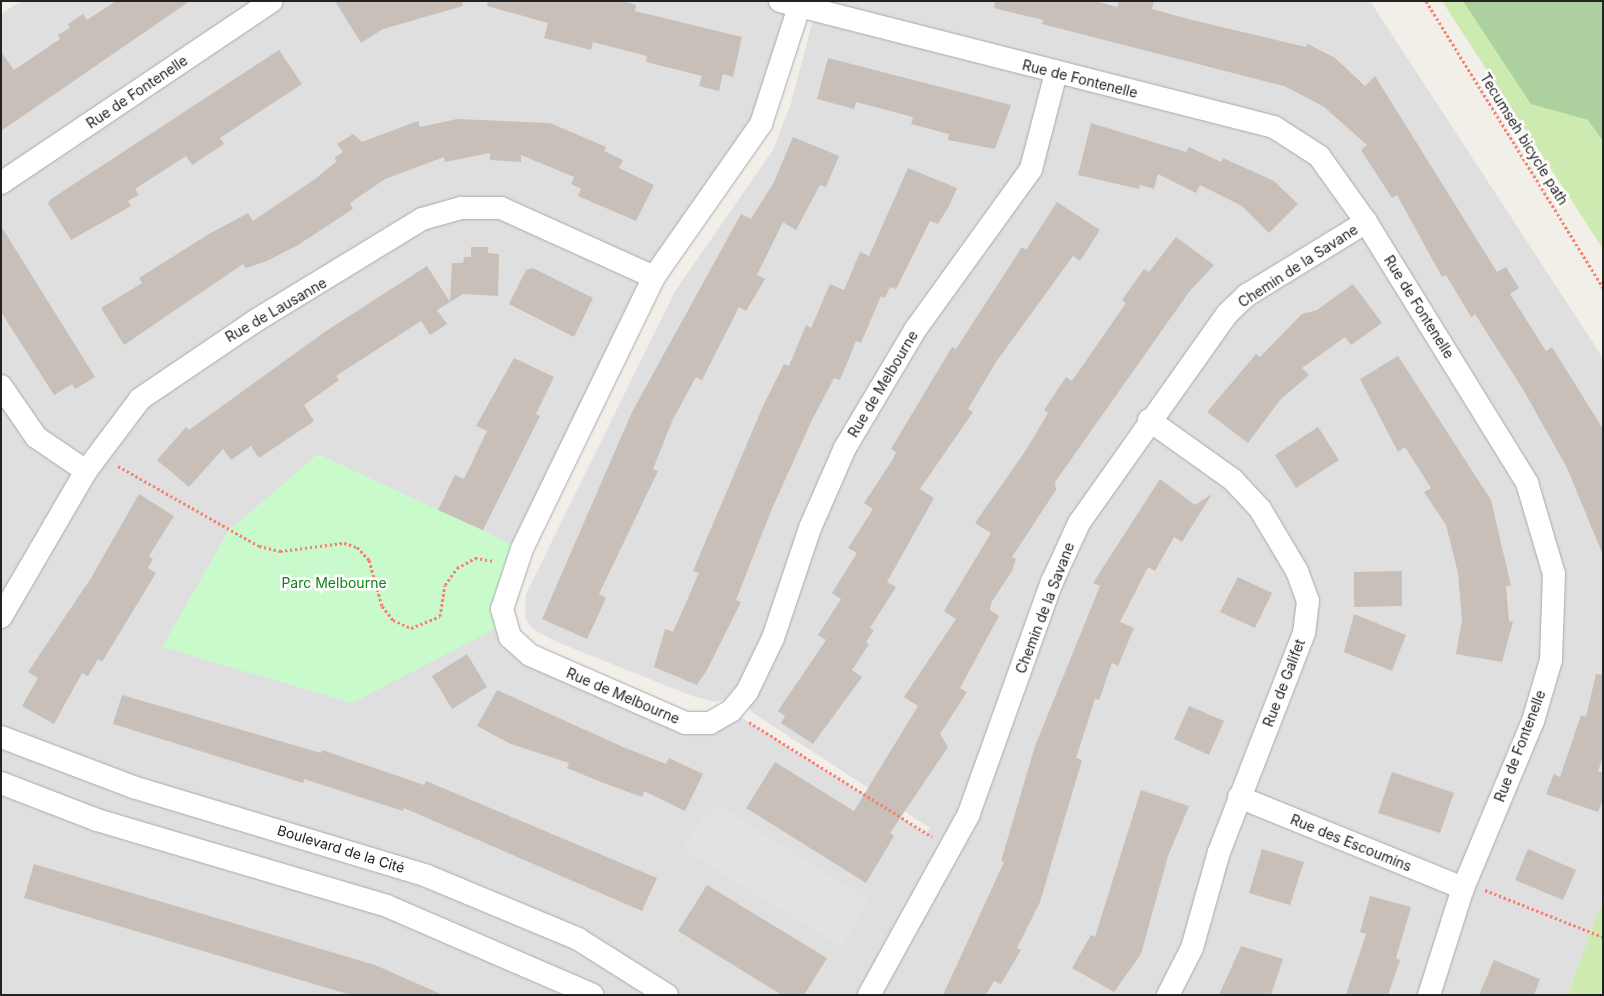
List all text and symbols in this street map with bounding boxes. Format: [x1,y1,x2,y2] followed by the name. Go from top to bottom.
[83,52,191,132] street label: Rue de Fontenelle
[1021,57,1139,101] street label: Rue de Fontenelle
[1476,70,1572,208] street label: Tecumseh bicycle path
[1235,221,1361,311] street label: Chemin de la Savane
[1381,252,1457,362] street label: Rue de Fontenelle
[222,274,330,346] street label: Rue de Lausanne
[845,328,921,440] street label: Rue de Melbourne
[1012,540,1078,676] street label: Chemin de la Savane
[281,575,387,591] park label: Parc Melbourne
[1260,637,1308,729] street label: Rue de Galifet
[564,665,682,727] street label: Rue de Melbourne
[1491,688,1549,804] street label: Rue de Fontenelle
[1288,811,1414,875] street label: Rue des Escoumins
[275,822,407,876] street label: Boulevard de la Cité

